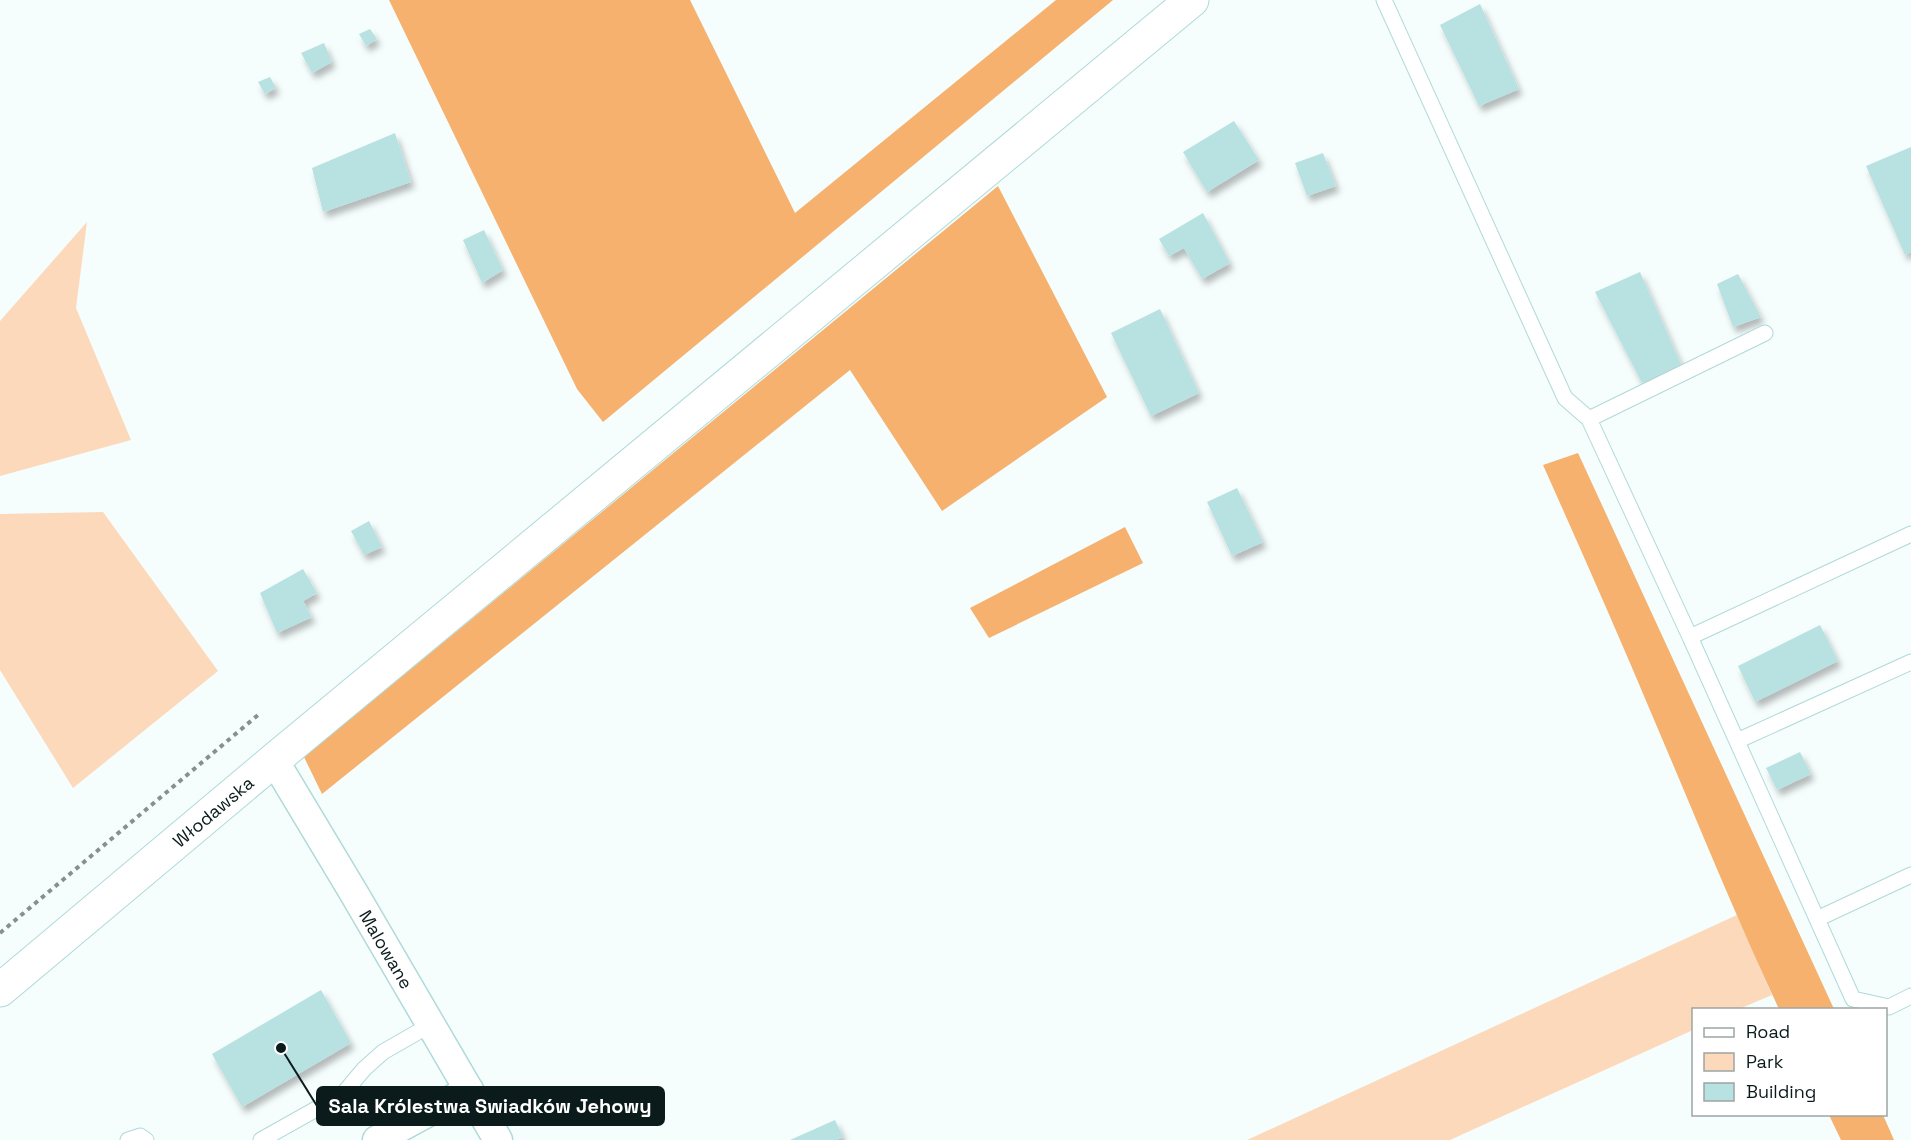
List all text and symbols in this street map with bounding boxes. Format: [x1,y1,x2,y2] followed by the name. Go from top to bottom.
[168,771,258,852] street label: Włodawska
[355,905,419,993] street label: Malowane
[1692,1008,1887,1116] legend
[1746,1020,1790,1043] text: Road
[1746,1050,1784,1073] text: Park
[1746,1080,1816,1103] text: Building
[317,1087,664,1125] callout: Sala Królestwa Swiadków Jehowy
[329,1093,651,1119] text: Sala Królestwa Swiadków Jehowy

